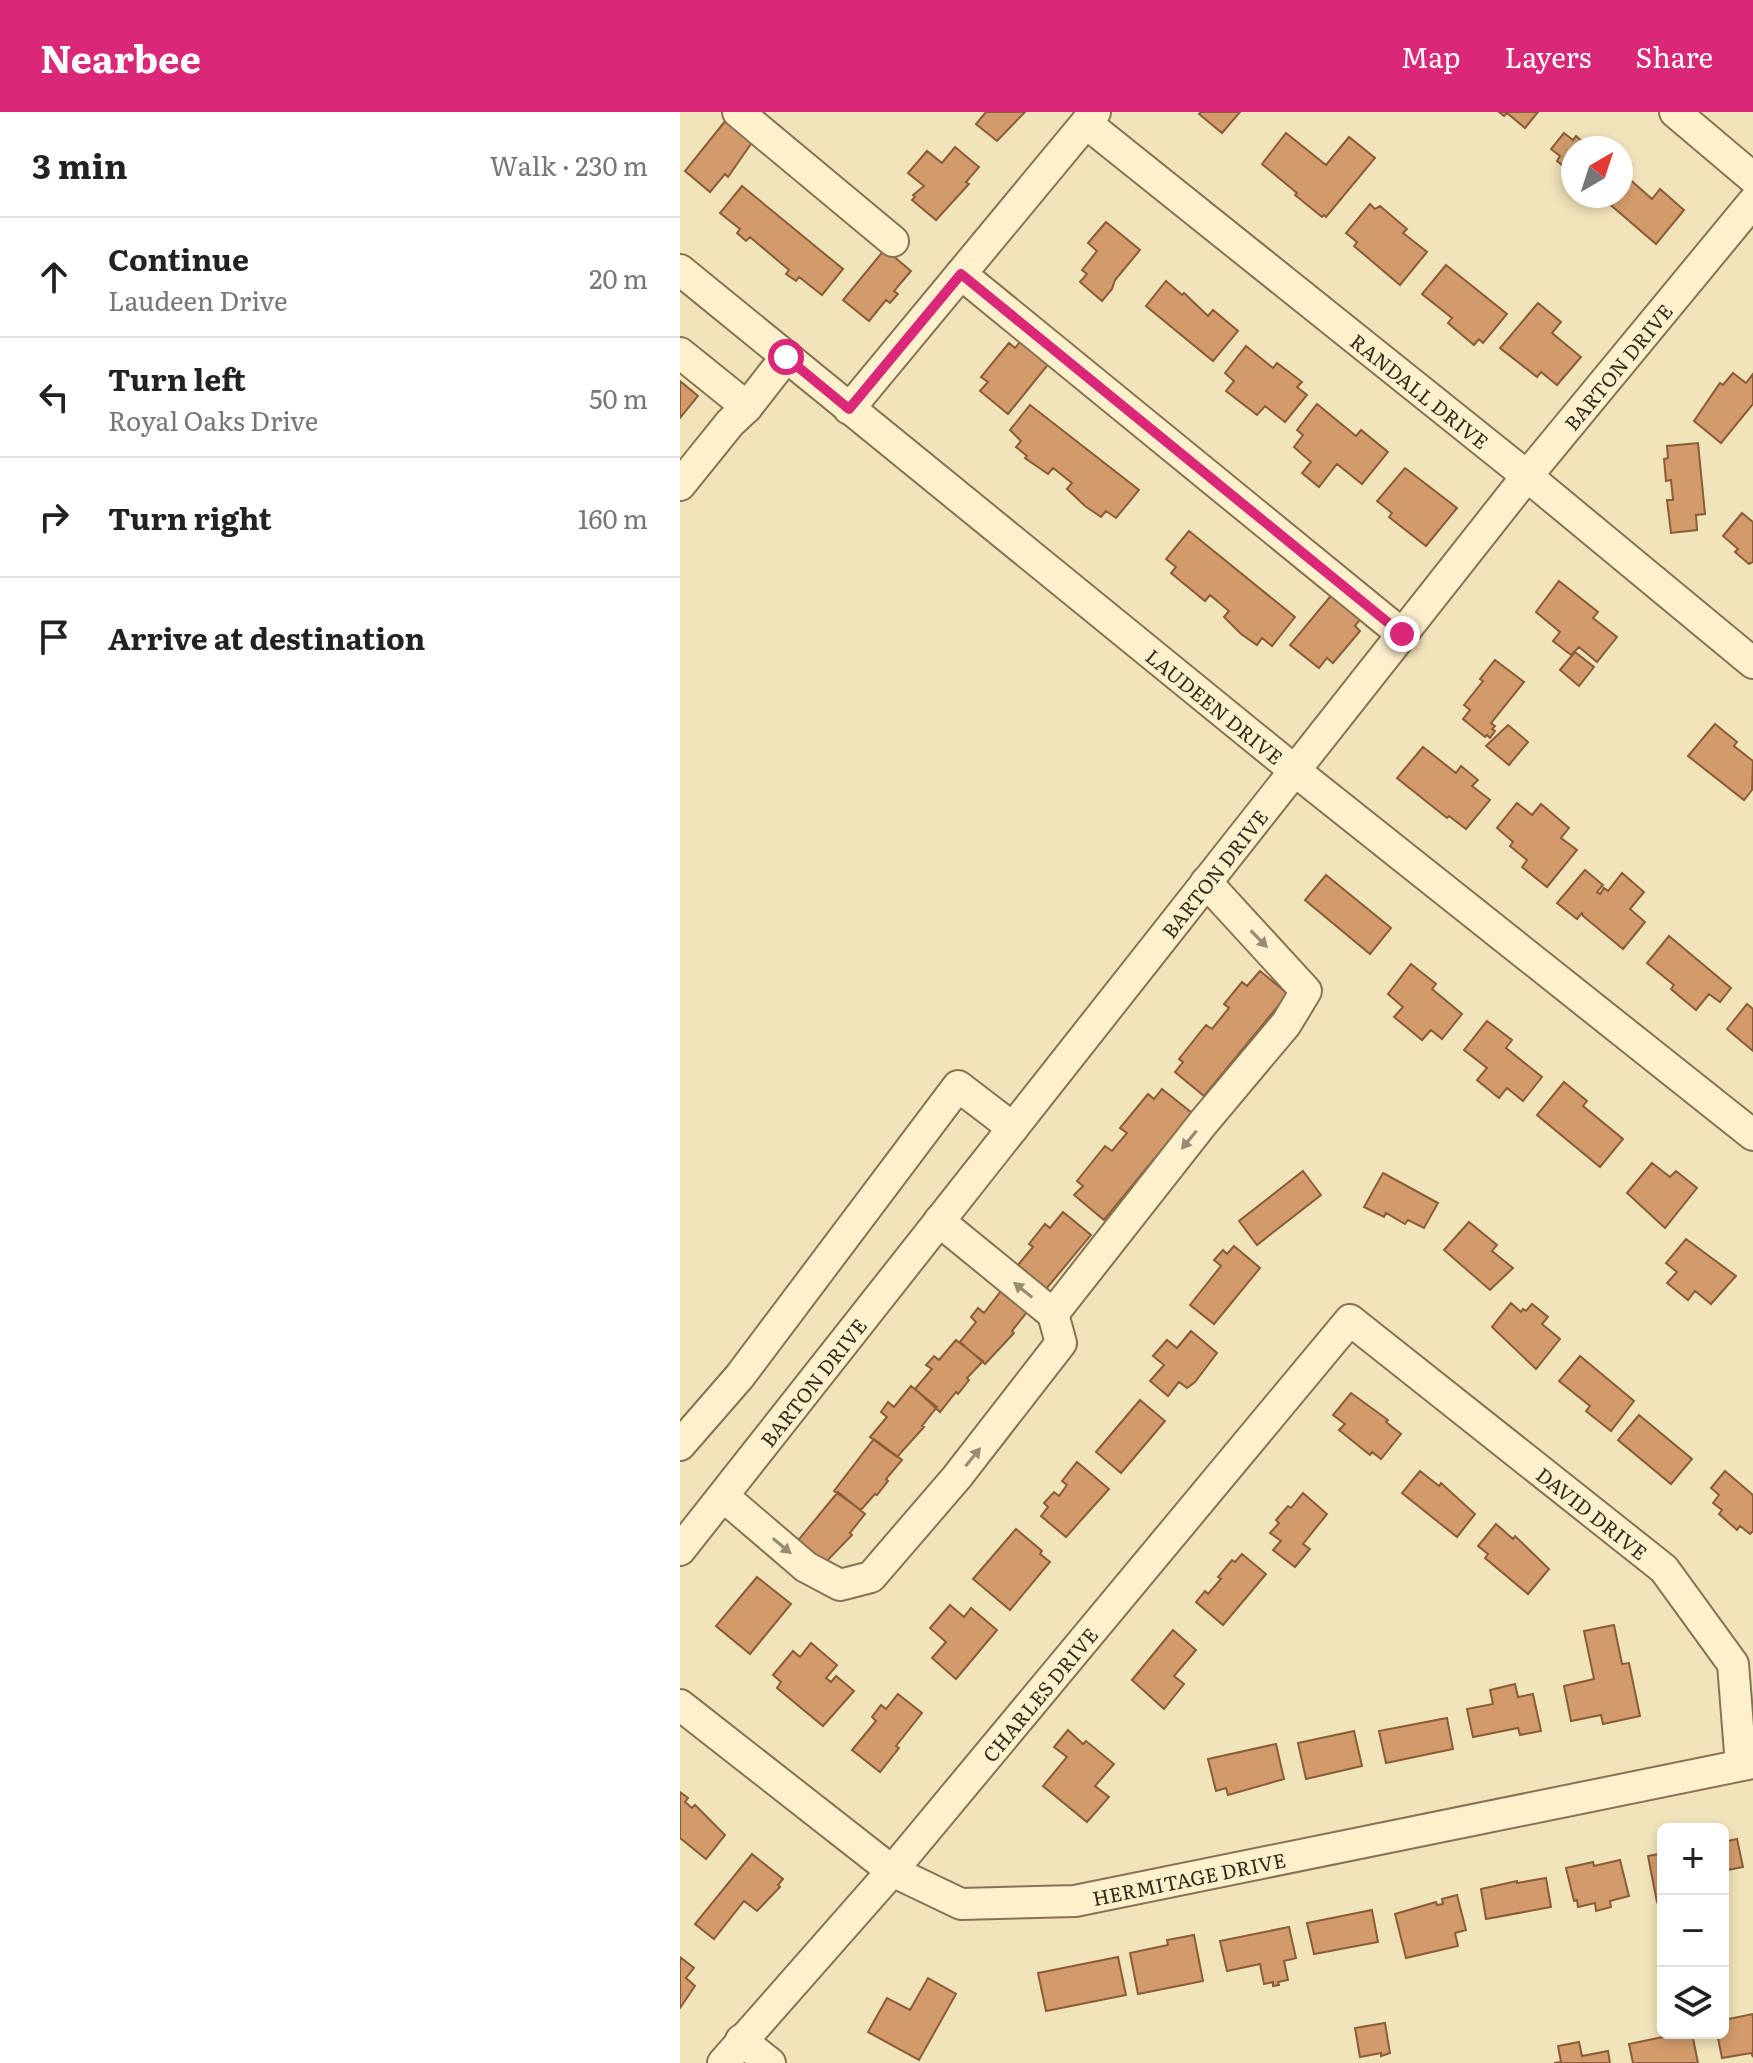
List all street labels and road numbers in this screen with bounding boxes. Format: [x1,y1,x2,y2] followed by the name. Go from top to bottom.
[1556,296,1679,436] street label: BARTON DRIVE
[1344,326,1496,455] street label: RANDALL DRIVE
[1140,641,1290,771] street label: LAUDEEN DRIVE
[1154,802,1274,944] street label: BARTON DRIVE
[752,1311,873,1453] street label: BARTON DRIVE
[1531,1459,1655,1566] street label: DAVID DRIVE
[974,1620,1104,1768] street label: CHARLES DRIVE
[1090,1844,1288,1912] street label: HERMITAGE DRIVE

